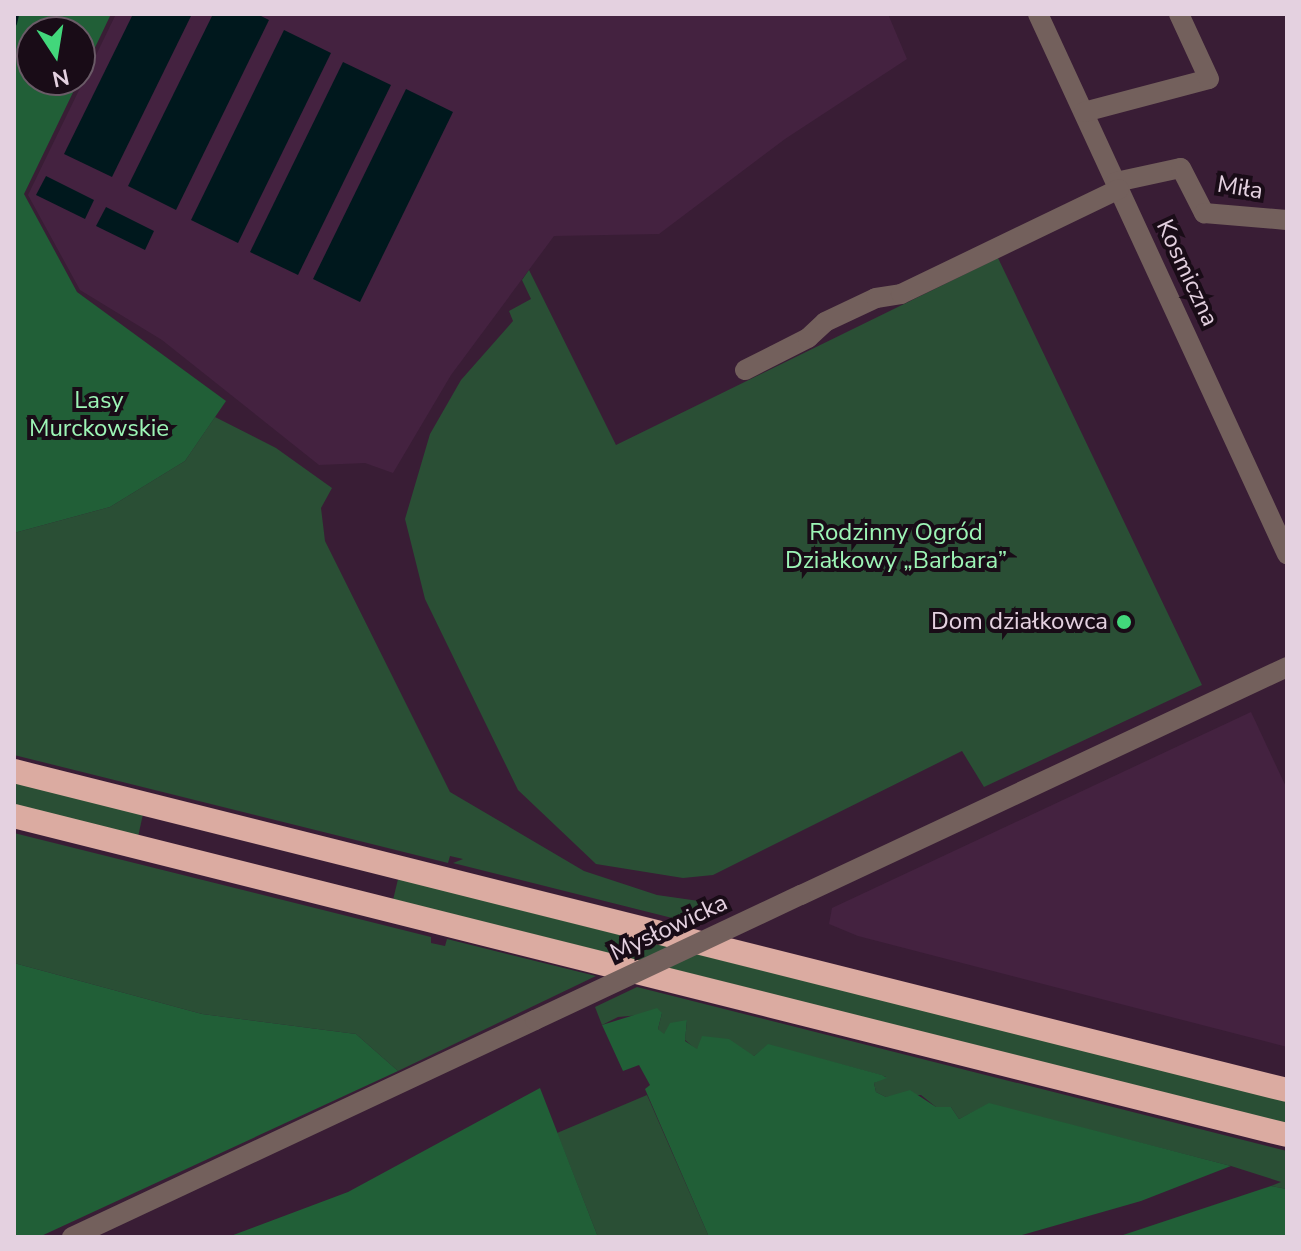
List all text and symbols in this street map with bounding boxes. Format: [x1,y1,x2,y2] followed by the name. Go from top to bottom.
[16,16,96,96] north arrow
[49,61,72,94] text: N
[1215,170,1265,206] street label: Miła
[1150,215,1224,331] street label: Kosmiczna
[29,387,169,443] park label: Lasy Murckowskie
[785,519,1007,575] park label: Rodzinny Ogród Działkowy „Barbara”
[931,608,1108,636] place label: Dom działkowca
[1115,613,1133,631] marker: Dom działkowca
[606,888,732,968] street label: Mysłowicka

